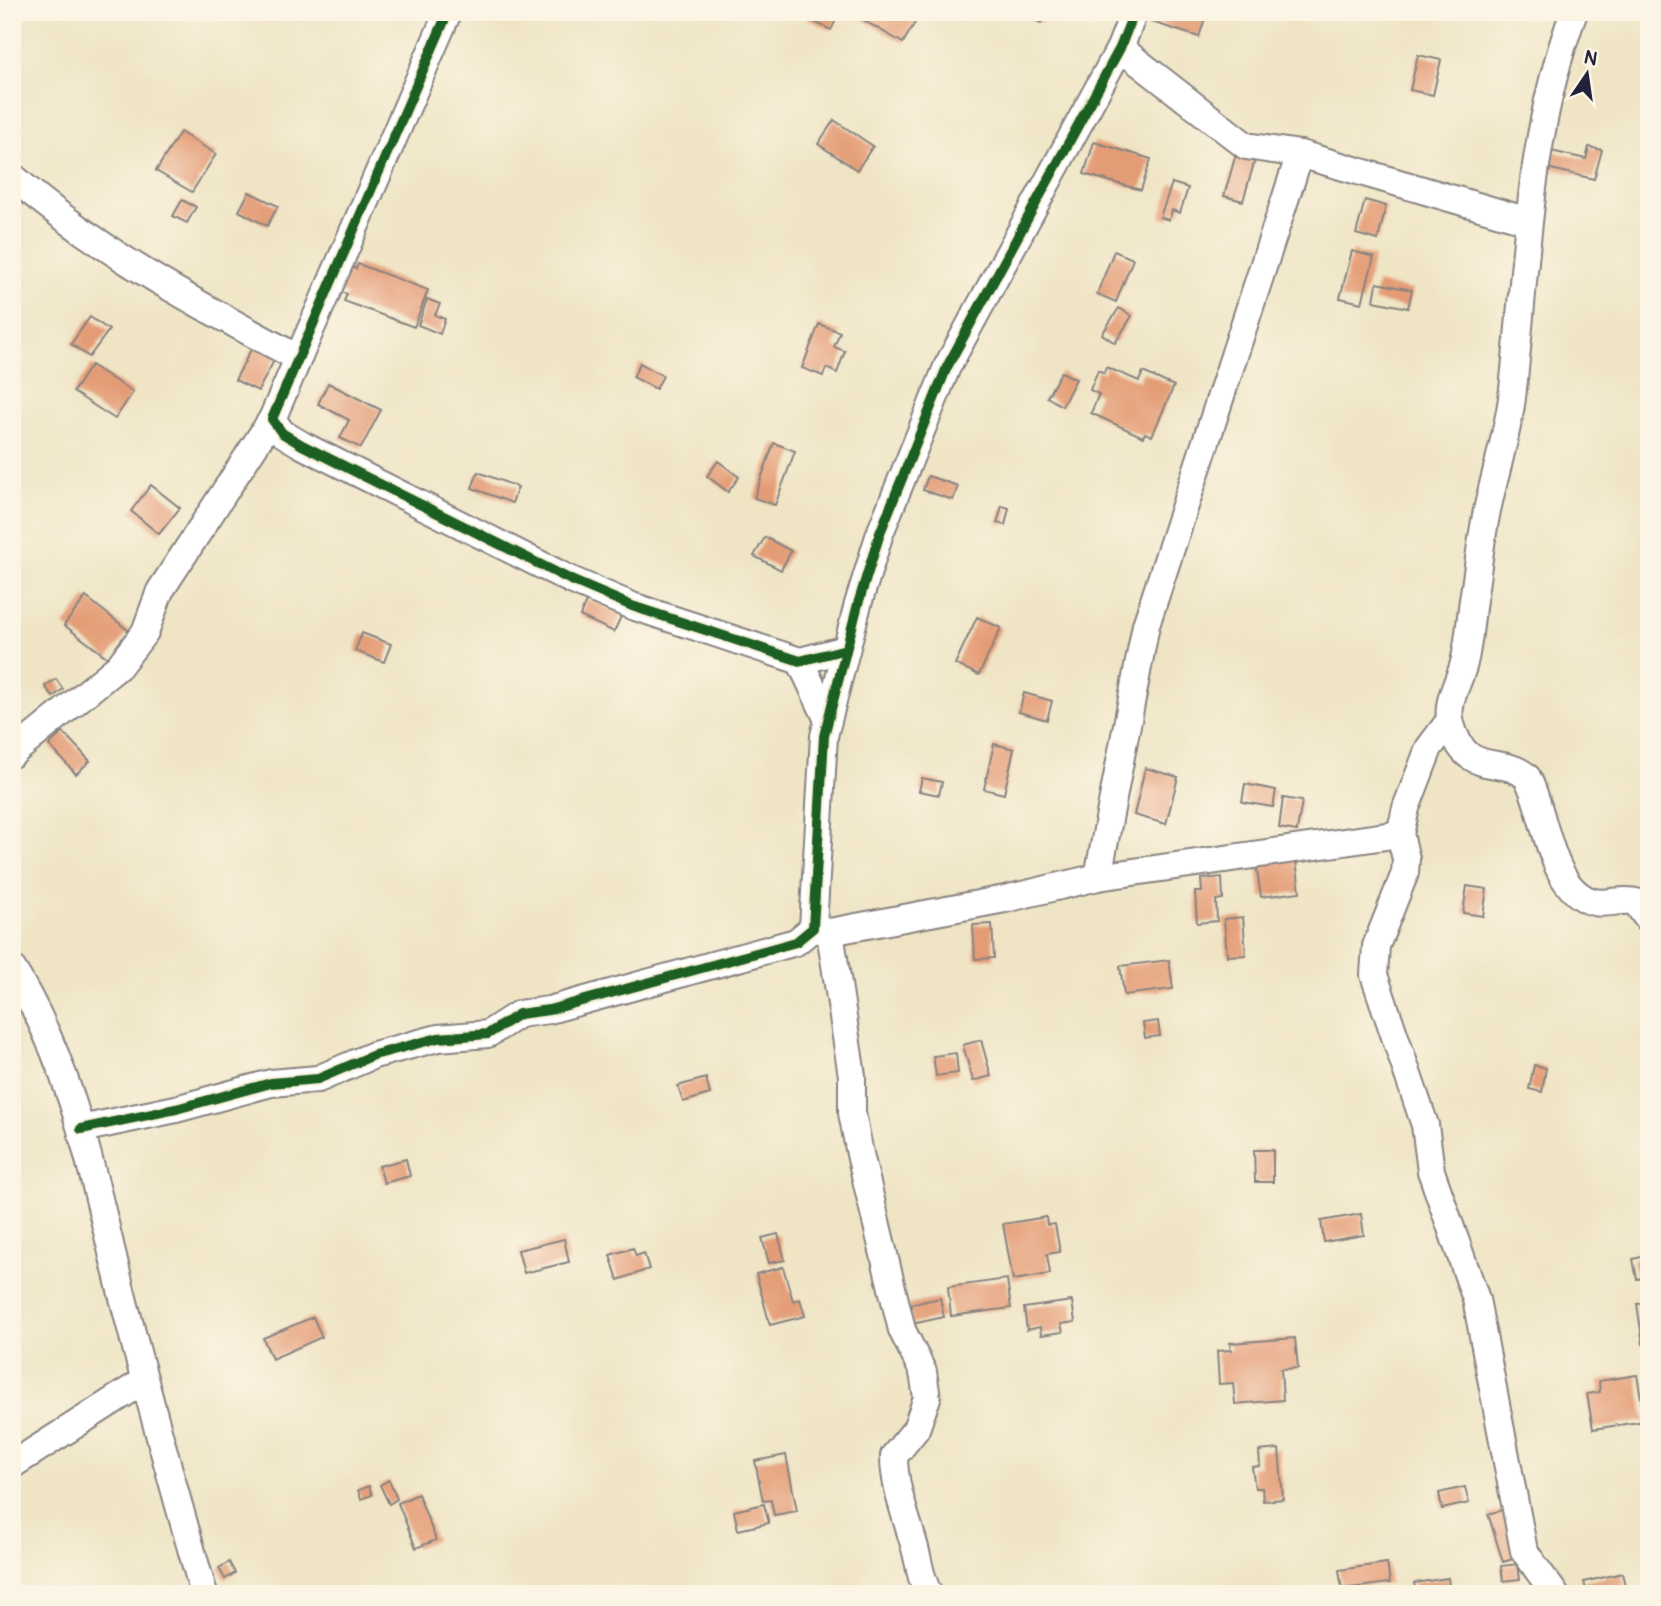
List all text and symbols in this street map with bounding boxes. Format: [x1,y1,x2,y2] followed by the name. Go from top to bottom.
[1552,38,1622,108] north arrow
[1582,45,1600,72] text: N

